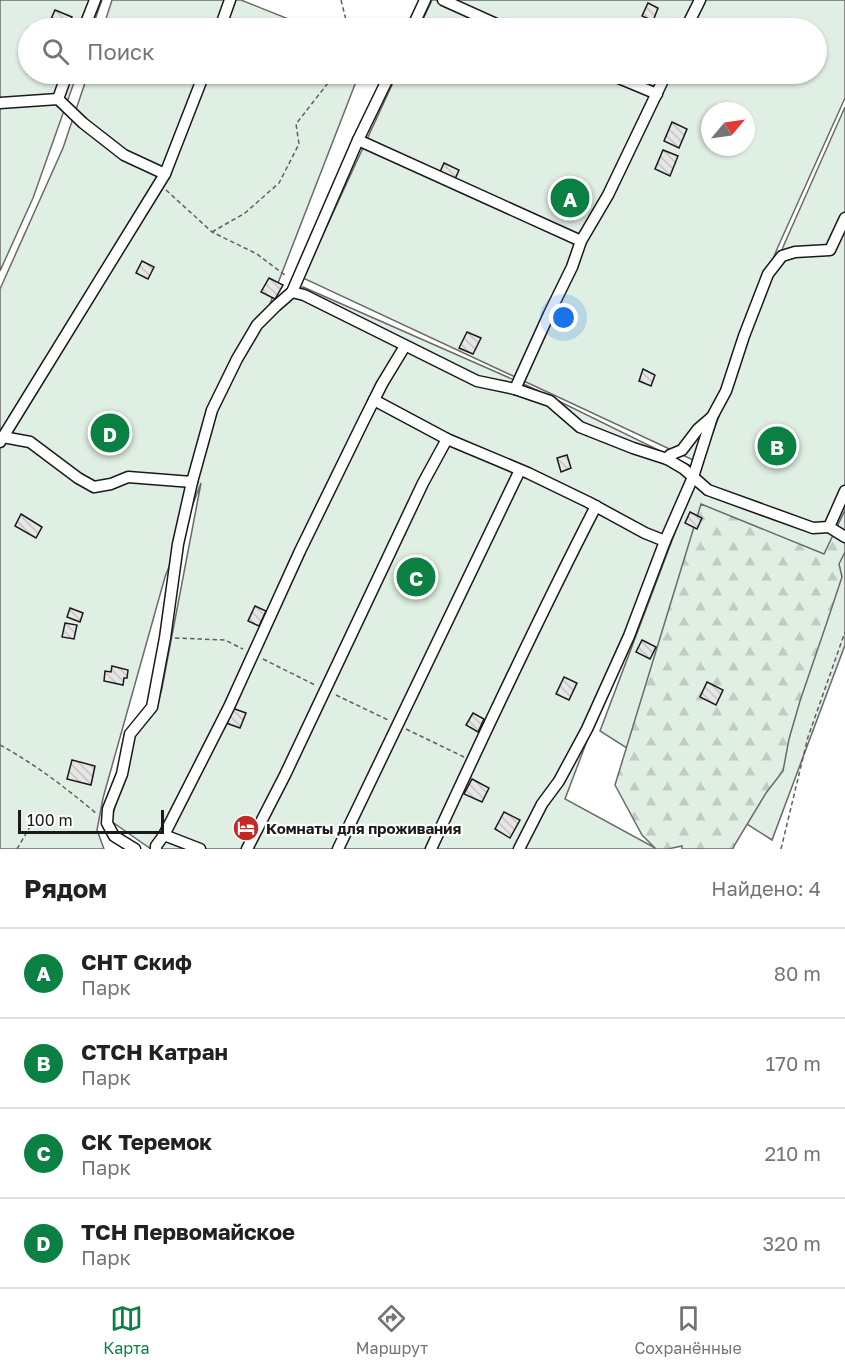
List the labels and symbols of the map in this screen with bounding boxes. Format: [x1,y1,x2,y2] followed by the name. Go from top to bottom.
[701,102,755,156] north arrow
[550,176,590,220] pin: A
[549,303,578,332] your location
[90,410,130,456] pin: D
[758,424,796,468] pin: B
[396,554,436,600] pin: C
[18,807,164,834] scale bar
[231,813,261,843] hotel icon: Комнаты для проживания
[266,819,461,837] place label: Комнаты для проживания

